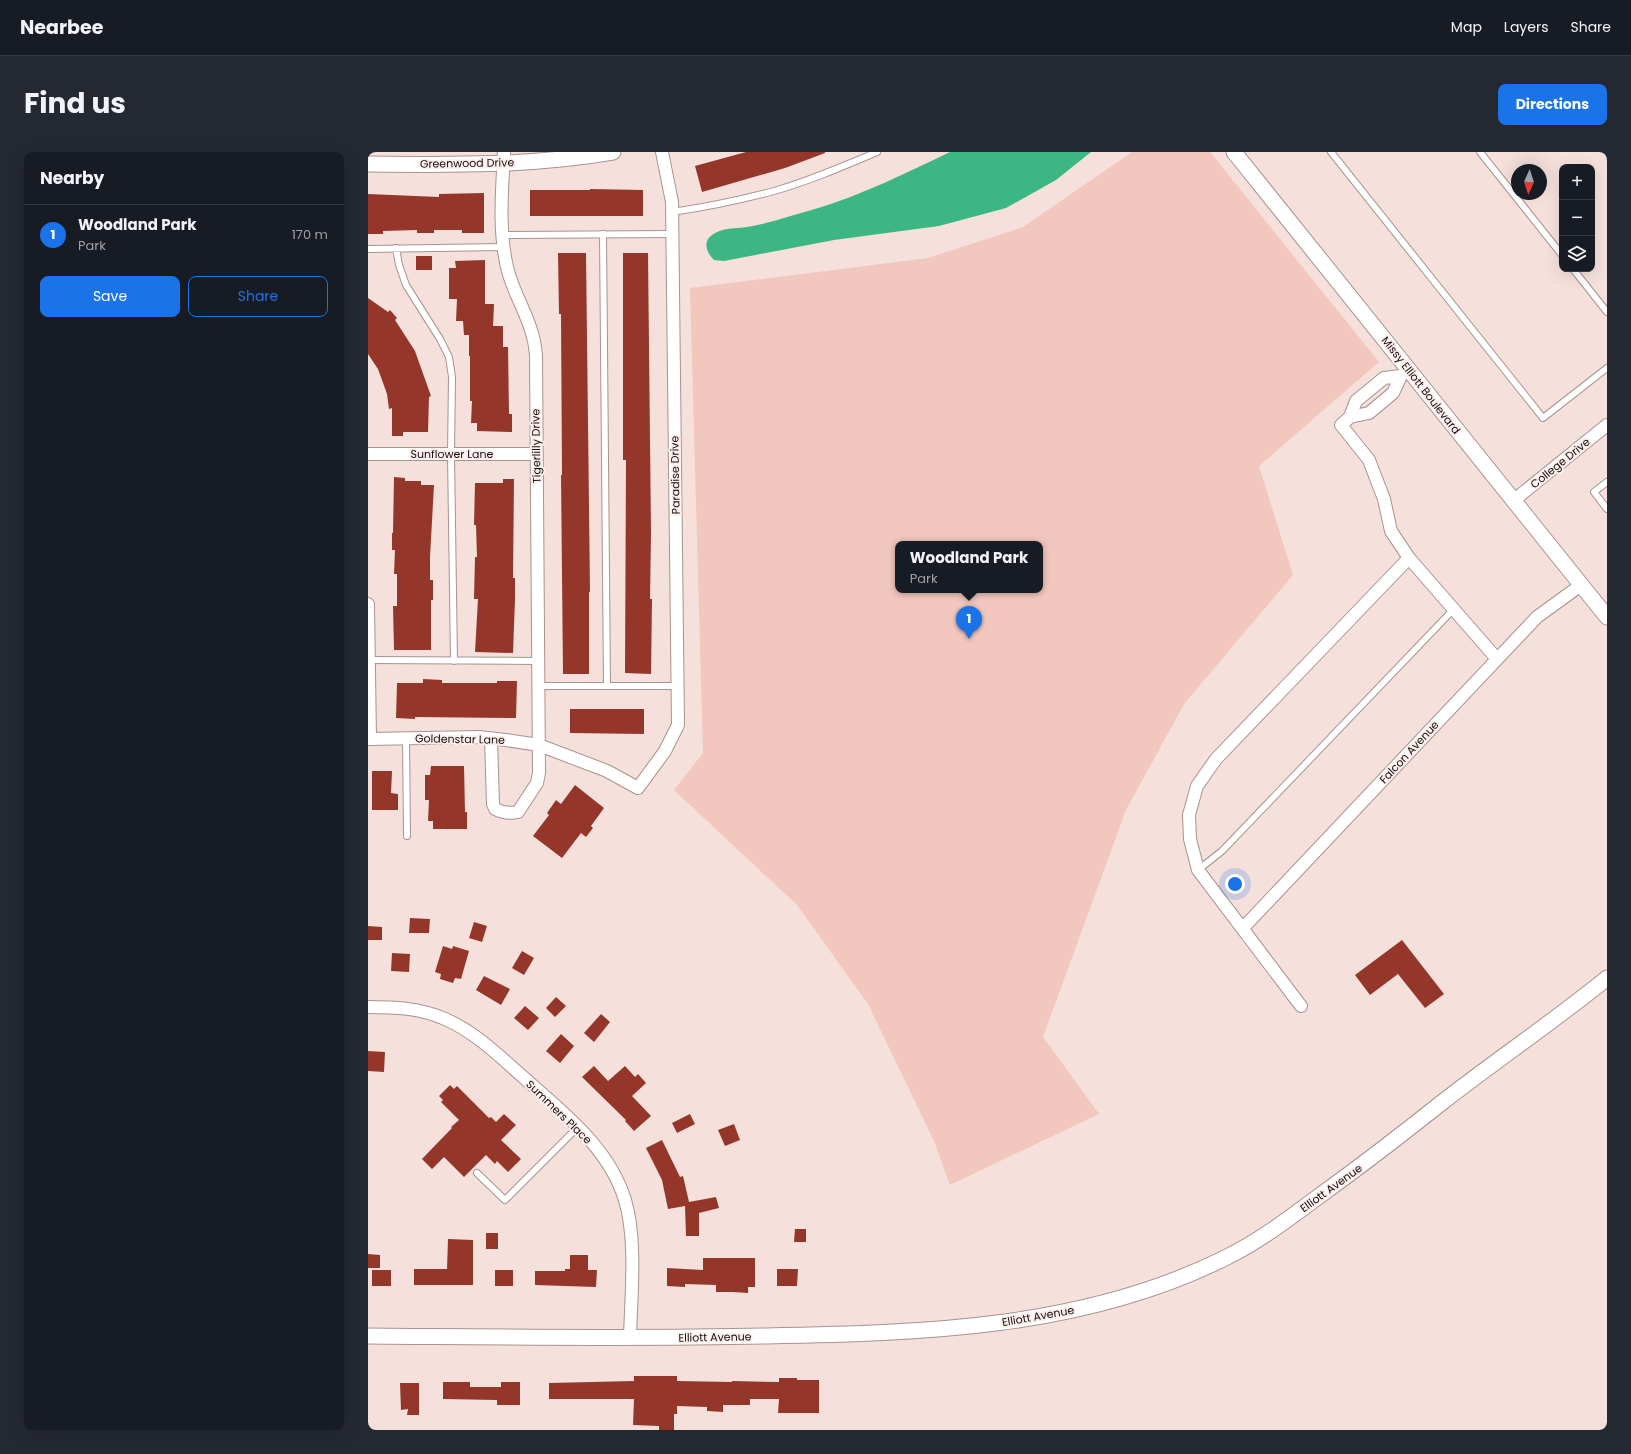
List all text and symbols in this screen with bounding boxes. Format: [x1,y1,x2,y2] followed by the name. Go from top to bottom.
[20,14,103,41] text: Nearbee
[1451,17,1482,37] text: Map
[1504,17,1548,37] text: Layers
[1570,17,1611,37] text: Share
[24,84,126,123] text: Find us
[1498,84,1607,125] button: Directions
[420,154,515,172] street label: Greenwood Drive
[1511,164,1547,200] north arrow
[1559,164,1595,272] map controls
[1559,164,1595,200] button: +
[40,166,104,190] text: Nearby
[1559,200,1595,236] button: −
[78,214,196,235] text: Woodland Park
[51,225,55,244] text: 1
[292,225,328,244] text: 170 m
[78,236,106,255] text: Park
[1559,236,1595,272] button: layers
[40,276,180,317] button: Save
[188,276,328,317] button: Share
[1378,333,1464,437] street label: Missy Elliott Boulevard
[527,408,545,483] street label: Tigerlilly Drive
[1527,434,1593,492] street label: College Drive
[666,435,684,514] street label: Paradise Drive
[411,446,494,462] street label: Sunflower Lane
[895,541,1043,593] popup
[910,547,1028,568] text: Woodland Park
[910,569,938,588] text: Park
[956,606,982,639] pin: 1
[1376,717,1442,787] street label: Falcon Avenue
[415,730,505,748] street label: Goldenstar Lane
[1225,874,1245,894] your location
[523,1076,596,1148] street label: Summers Place
[1297,1160,1365,1216] street label: Elliott Avenue
[1001,1302,1076,1330] street label: Elliott Avenue
[678,1328,752,1346] street label: Elliott Avenue

